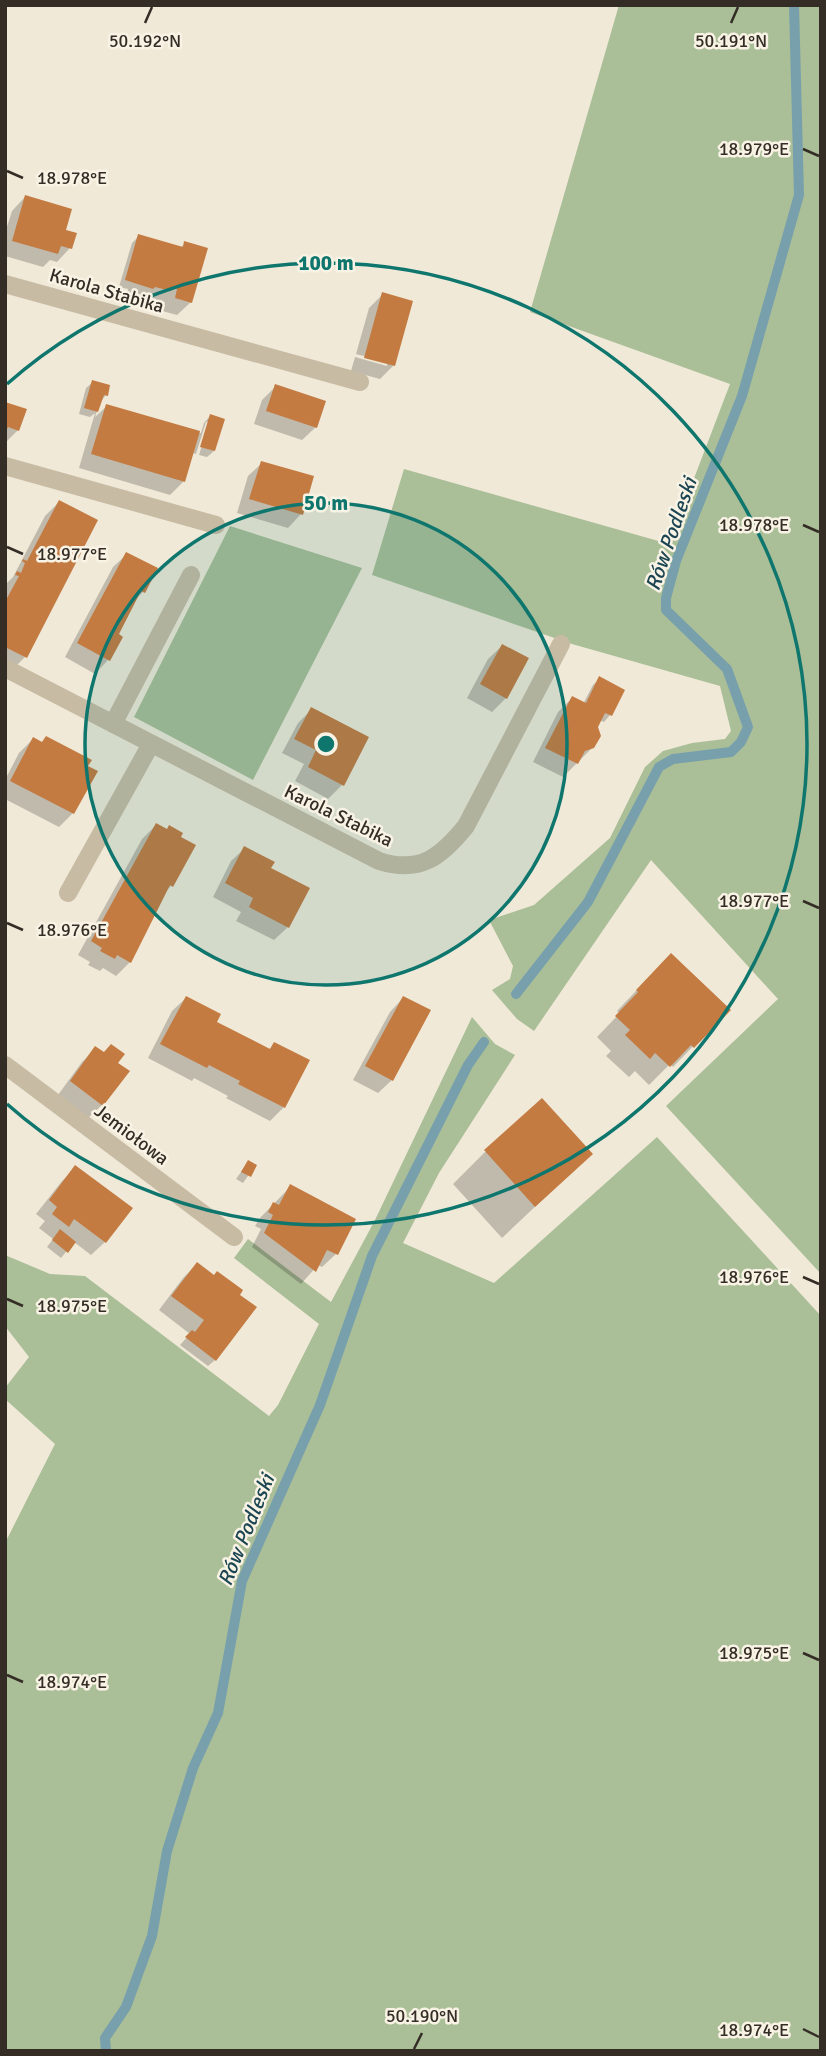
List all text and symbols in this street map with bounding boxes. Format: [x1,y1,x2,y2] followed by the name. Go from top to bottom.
[109,30,181,52] text: 50.192°N
[695,30,767,52] text: 50.191°N
[719,138,789,160] text: 18.979°E
[37,167,107,189] text: 18.978°E
[298,250,354,276] text: 100 m
[47,263,167,319] street label: Karola Stabika
[640,472,703,594] water label: Rów Podleski
[304,490,348,516] text: 50 m
[719,514,789,536] text: 18.978°E
[37,543,107,565] text: 18.977°E
[314,732,338,756] centre of rings
[280,779,397,853] street label: Karola Stabika
[719,890,789,912] text: 18.977°E
[37,919,107,941] text: 18.976°E
[89,1099,174,1171] street label: Jemiołowa
[719,1266,789,1288] text: 18.976°E
[37,1295,107,1317] text: 18.975°E
[212,1468,281,1590] water label: Rów Podleski
[719,1642,789,1664] text: 18.975°E
[37,1671,107,1693] text: 18.974°E
[386,2005,458,2027] text: 50.190°N
[719,2019,789,2041] text: 18.974°E

